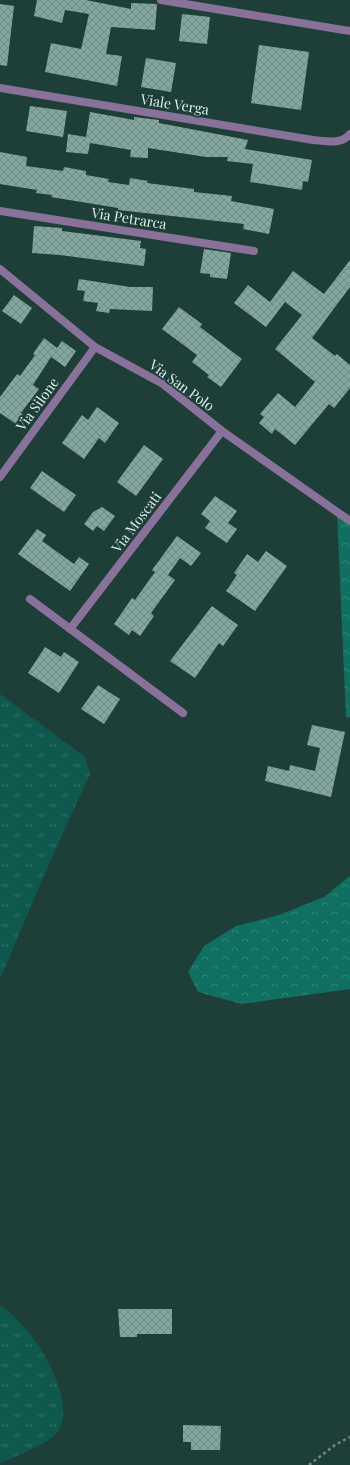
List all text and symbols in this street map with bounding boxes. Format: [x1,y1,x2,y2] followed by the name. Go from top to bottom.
[138,89,211,119] street label: Viale Verga
[89,203,168,233] street label: Via Petrarca
[145,354,219,415] street label: Via San Polo
[11,374,63,435] street label: Via Silone
[106,488,165,557] street label: Via Moscati

